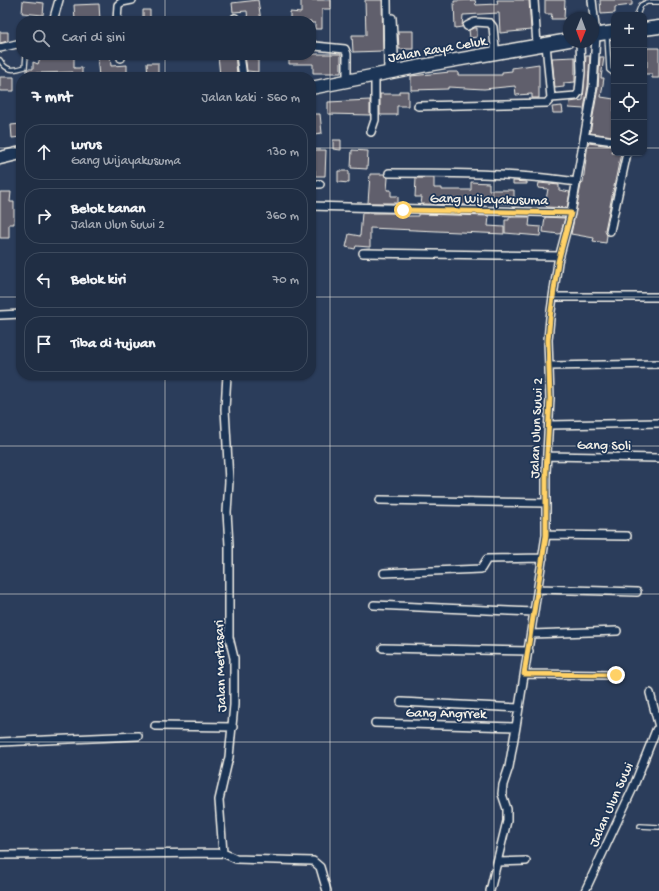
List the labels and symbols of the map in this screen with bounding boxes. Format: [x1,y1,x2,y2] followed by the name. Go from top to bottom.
[563,12,599,48] north arrow
[387,33,490,67] street label: Jalan Raya Celuk
[430,191,549,210] street label: Gang Wijayakusuma
[394,201,412,219] route start
[527,377,548,479] street label: Jalan Ulun Suwi 2
[577,438,631,455] street label: Gang Soli
[211,619,232,712] street label: Jalan Mertasari
[607,666,625,684] route end
[405,705,488,724] street label: Gang Angrrek
[586,760,638,850] street label: Jalan Ulun Suwi

